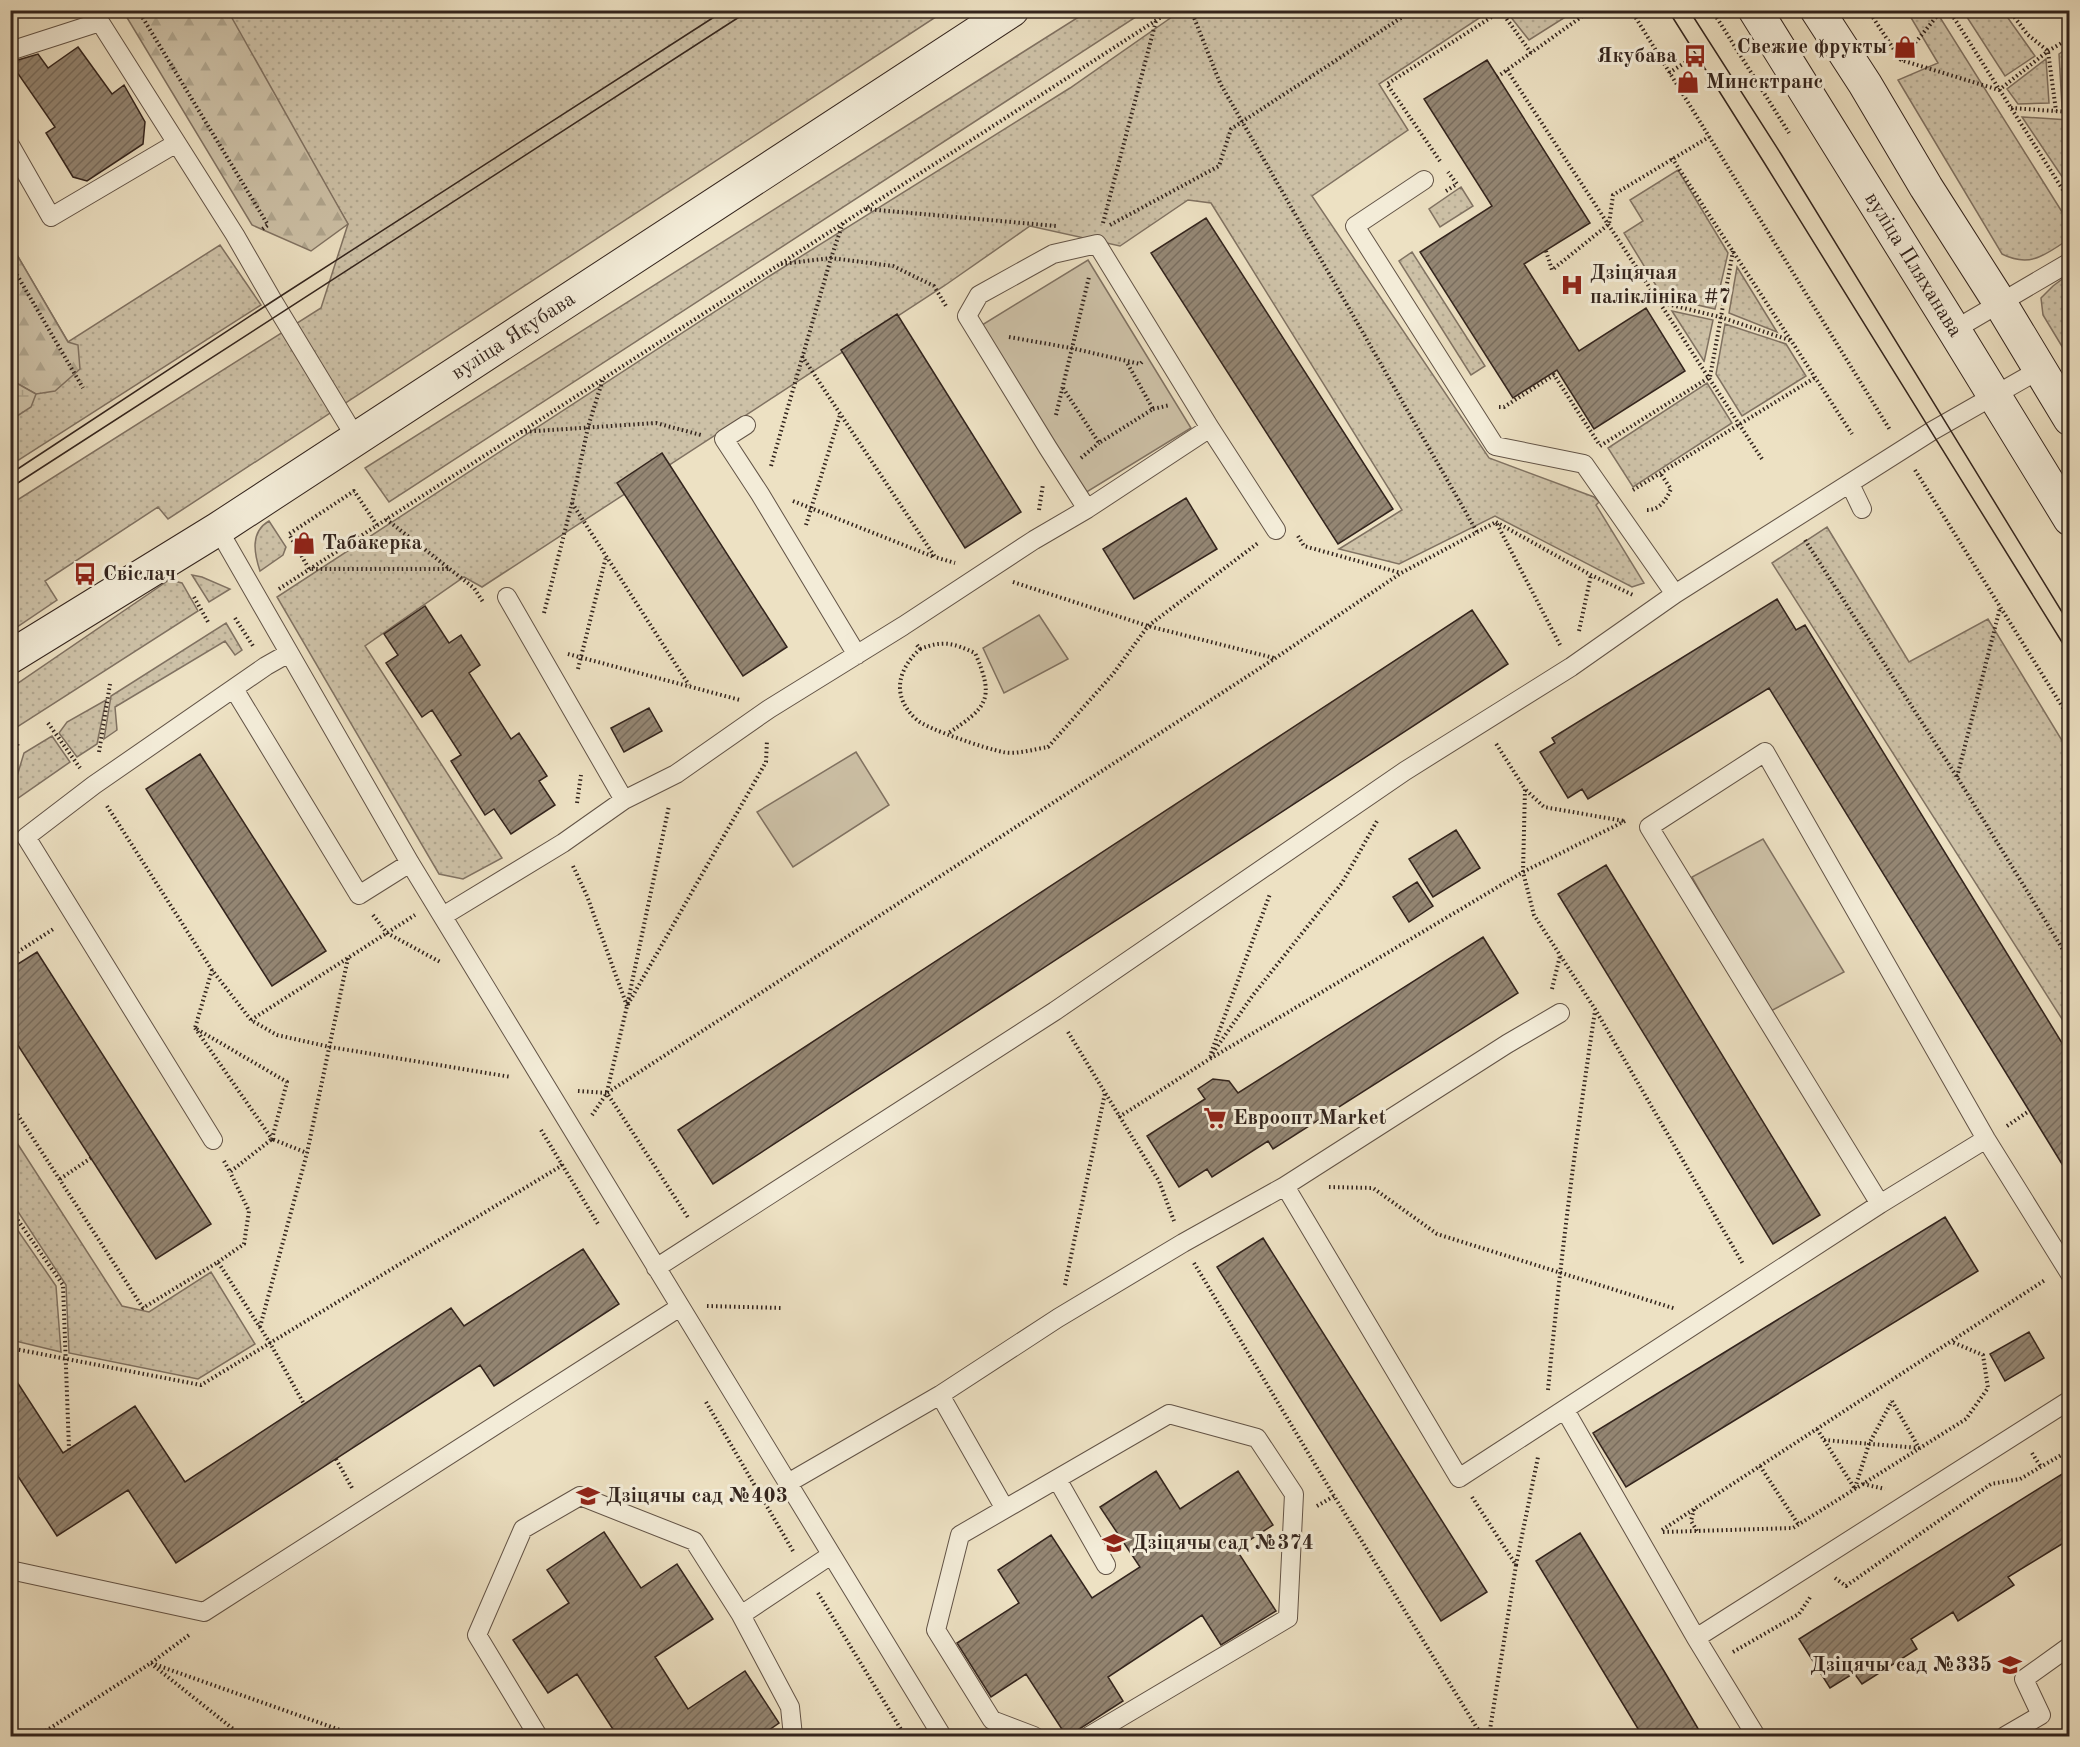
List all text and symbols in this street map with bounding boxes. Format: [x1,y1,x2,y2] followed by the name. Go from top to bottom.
[1892,34,1918,60] shop icon: Свежие фрукты
[1737,37,1887,58] place label: Свежие фрукты
[1682,43,1708,69] bus stop icon: Якубава
[1597,46,1677,67] place label: Якубава
[1675,69,1701,95] shop icon: Минсктранс
[1706,72,1823,93] place label: Минсктранс
[1861,189,1966,341] street label: вуліца Пляханава
[1590,263,1731,308] place label: Дзіцячая паліклініка #7
[1559,272,1585,298] hospital icon: Дзіцячая паліклініка #7
[448,288,579,384] street label: вуліца Якубава
[291,530,317,556] shop icon: Табакерка
[322,533,422,554] place label: Табакерка
[72,561,98,587] bus stop icon: Свіслач
[103,564,176,585] place label: Свіслач
[1202,1105,1228,1131] supermarket icon: Евроопт Market
[1233,1108,1387,1129] place label: Евроопт Market
[575,1483,601,1509] school or university icon: Дзіцячы сад №403
[606,1486,788,1507] place label: Дзіцячы сад №403
[1101,1530,1127,1556] school or university icon: Дзіцячы сад №374
[1132,1533,1314,1554] place label: Дзіцячы сад №374
[1997,1652,2023,1678] school or university icon: Дзіцячы сад №335
[1810,1655,1992,1676] place label: Дзіцячы сад №335

